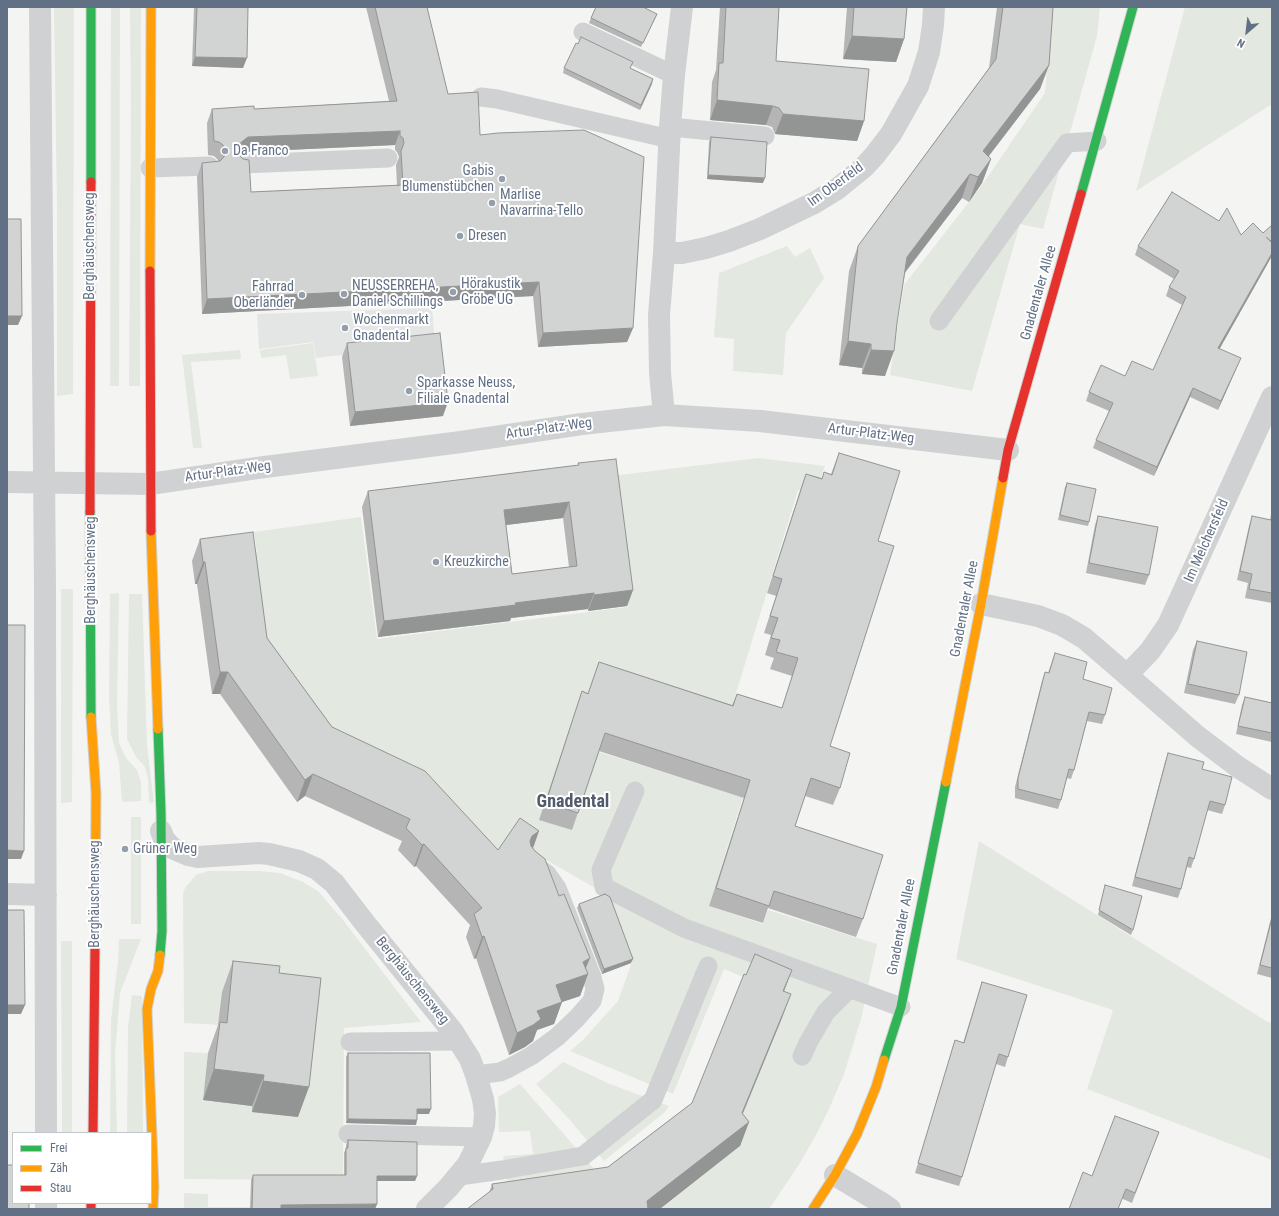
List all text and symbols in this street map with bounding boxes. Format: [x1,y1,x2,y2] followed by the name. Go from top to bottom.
[1227,12,1267,52] north arrow
[1235,36,1247,50] text: N
[233,143,288,159] place label: Da Franco
[220,146,230,156] marker: Da Franco
[805,159,867,211] street label: Im Oberfeld
[402,163,494,196] place label: Gabis Blumenstübchen
[497,174,507,184] marker: Gabis Blumenstübchen
[500,187,583,220] place label: Marlise Navarrina-Tello
[82,192,98,300] street label: Berghäuschensweg
[487,198,497,208] marker: Marlise Navarrina-Tello
[468,228,506,244] place label: Dresen
[455,231,465,241] marker: Dresen
[1017,244,1061,342] street label: Gnadentaler Allee
[461,276,521,308] place label: Hörakustik Gröbe UG
[352,278,443,310] place label: NEUSSERREHA, Daniel Schillings
[233,279,294,312] place label: Fahrrad Oberländer
[448,287,458,297] marker: Hörakustik Gröbe UG
[339,289,349,299] marker: NEUSSERREHA, Daniel Schillings
[297,290,307,300] marker: Fahrrad Oberländer
[353,312,429,344] place label: Wochenmarkt Gnadental
[340,323,350,333] marker: Wochenmarkt Gnadental
[417,375,515,408] place label: Sparkasse Neuss, Filiale Gnadental
[404,386,414,396] marker: Sparkasse Neuss, Filiale Gnadental
[505,415,593,443] street label: Artur-Platz-Weg
[827,420,915,448] street label: Artur-Platz-Weg
[184,458,272,486] street label: Artur-Platz-Weg
[1181,497,1233,585] street label: Im Melchersfeld
[83,516,99,624] street label: Berghäuschensweg
[444,554,509,570] place label: Kreuzkirche
[431,557,441,567] marker: Kreuzkirche
[947,559,983,659] street label: Gnadentaler Allee
[537,791,609,813] district label: Gnadental
[87,840,103,948] street label: Berghäuschensweg
[133,841,197,857] place label: Grüner Weg
[120,844,130,854] marker: Grüner Weg
[884,877,920,977] street label: Gnadentaler Allee
[372,934,452,1028] street label: Berghäuschensweg
[12,1132,152,1204] legend
[50,1141,68,1155] text: Frei
[50,1161,68,1175] text: Zäh
[50,1181,71,1195] text: Stau

